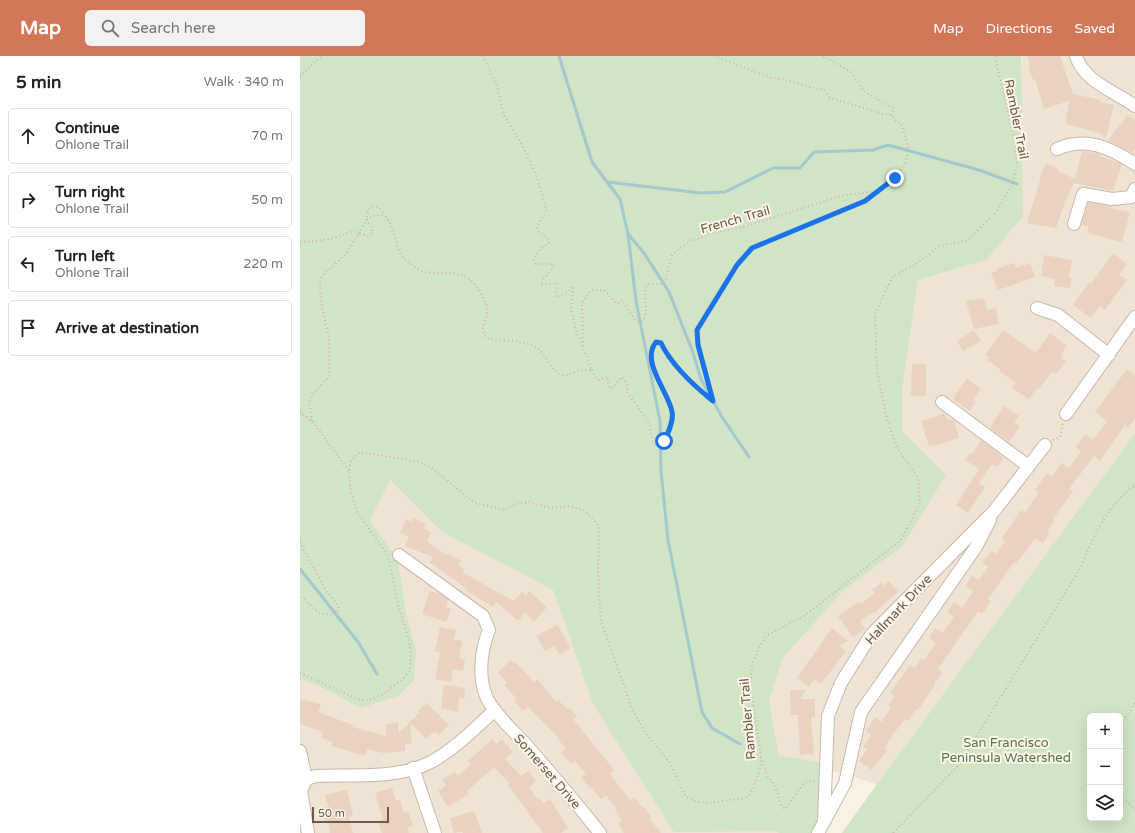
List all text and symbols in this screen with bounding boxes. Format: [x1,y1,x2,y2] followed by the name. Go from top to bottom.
[85,10,365,46] search box
[20,17,61,39] text: Map
[99,17,121,39] icon: search
[131,19,215,37] text: Search here
[933,20,964,37] text: Map
[986,20,1053,37] text: Directions
[1075,20,1115,37] text: Saved
[16,72,61,93] text: 5 min
[204,74,284,90] text: Walk · 340 m
[1000,78,1032,161] street label: Rambler Trail
[55,119,119,137] text: Continue
[17,125,39,147] icon: ahead
[251,128,283,144] text: 70 m
[55,137,129,153] text: Ohlone Trail
[886,169,904,187] route end
[55,183,125,201] text: Turn right
[17,189,39,211] icon: right
[251,192,283,208] text: 50 m
[55,201,129,217] text: Ohlone Trail
[699,202,772,238] street label: French Trail
[55,247,115,265] text: Turn left
[17,253,39,275] icon: left
[243,256,283,272] text: 220 m
[55,265,129,281] text: Ohlone Trail
[17,317,39,339] icon: arrive
[55,319,199,337] text: Arrive at destination
[655,432,673,450] route start
[862,571,935,648] street label: Hallmark Drive
[736,678,760,760] street label: Rambler Trail
[1087,713,1123,821] map controls
[1087,713,1123,749] button: +
[510,731,584,812] street label: Somerset Drive
[941,735,1071,766] park label: San Francisco Peninsula Watershed
[1087,749,1123,785] button: −
[1087,785,1123,821] button: layers
[312,805,389,824] scale bar
[318,807,345,820] text: 50 m

